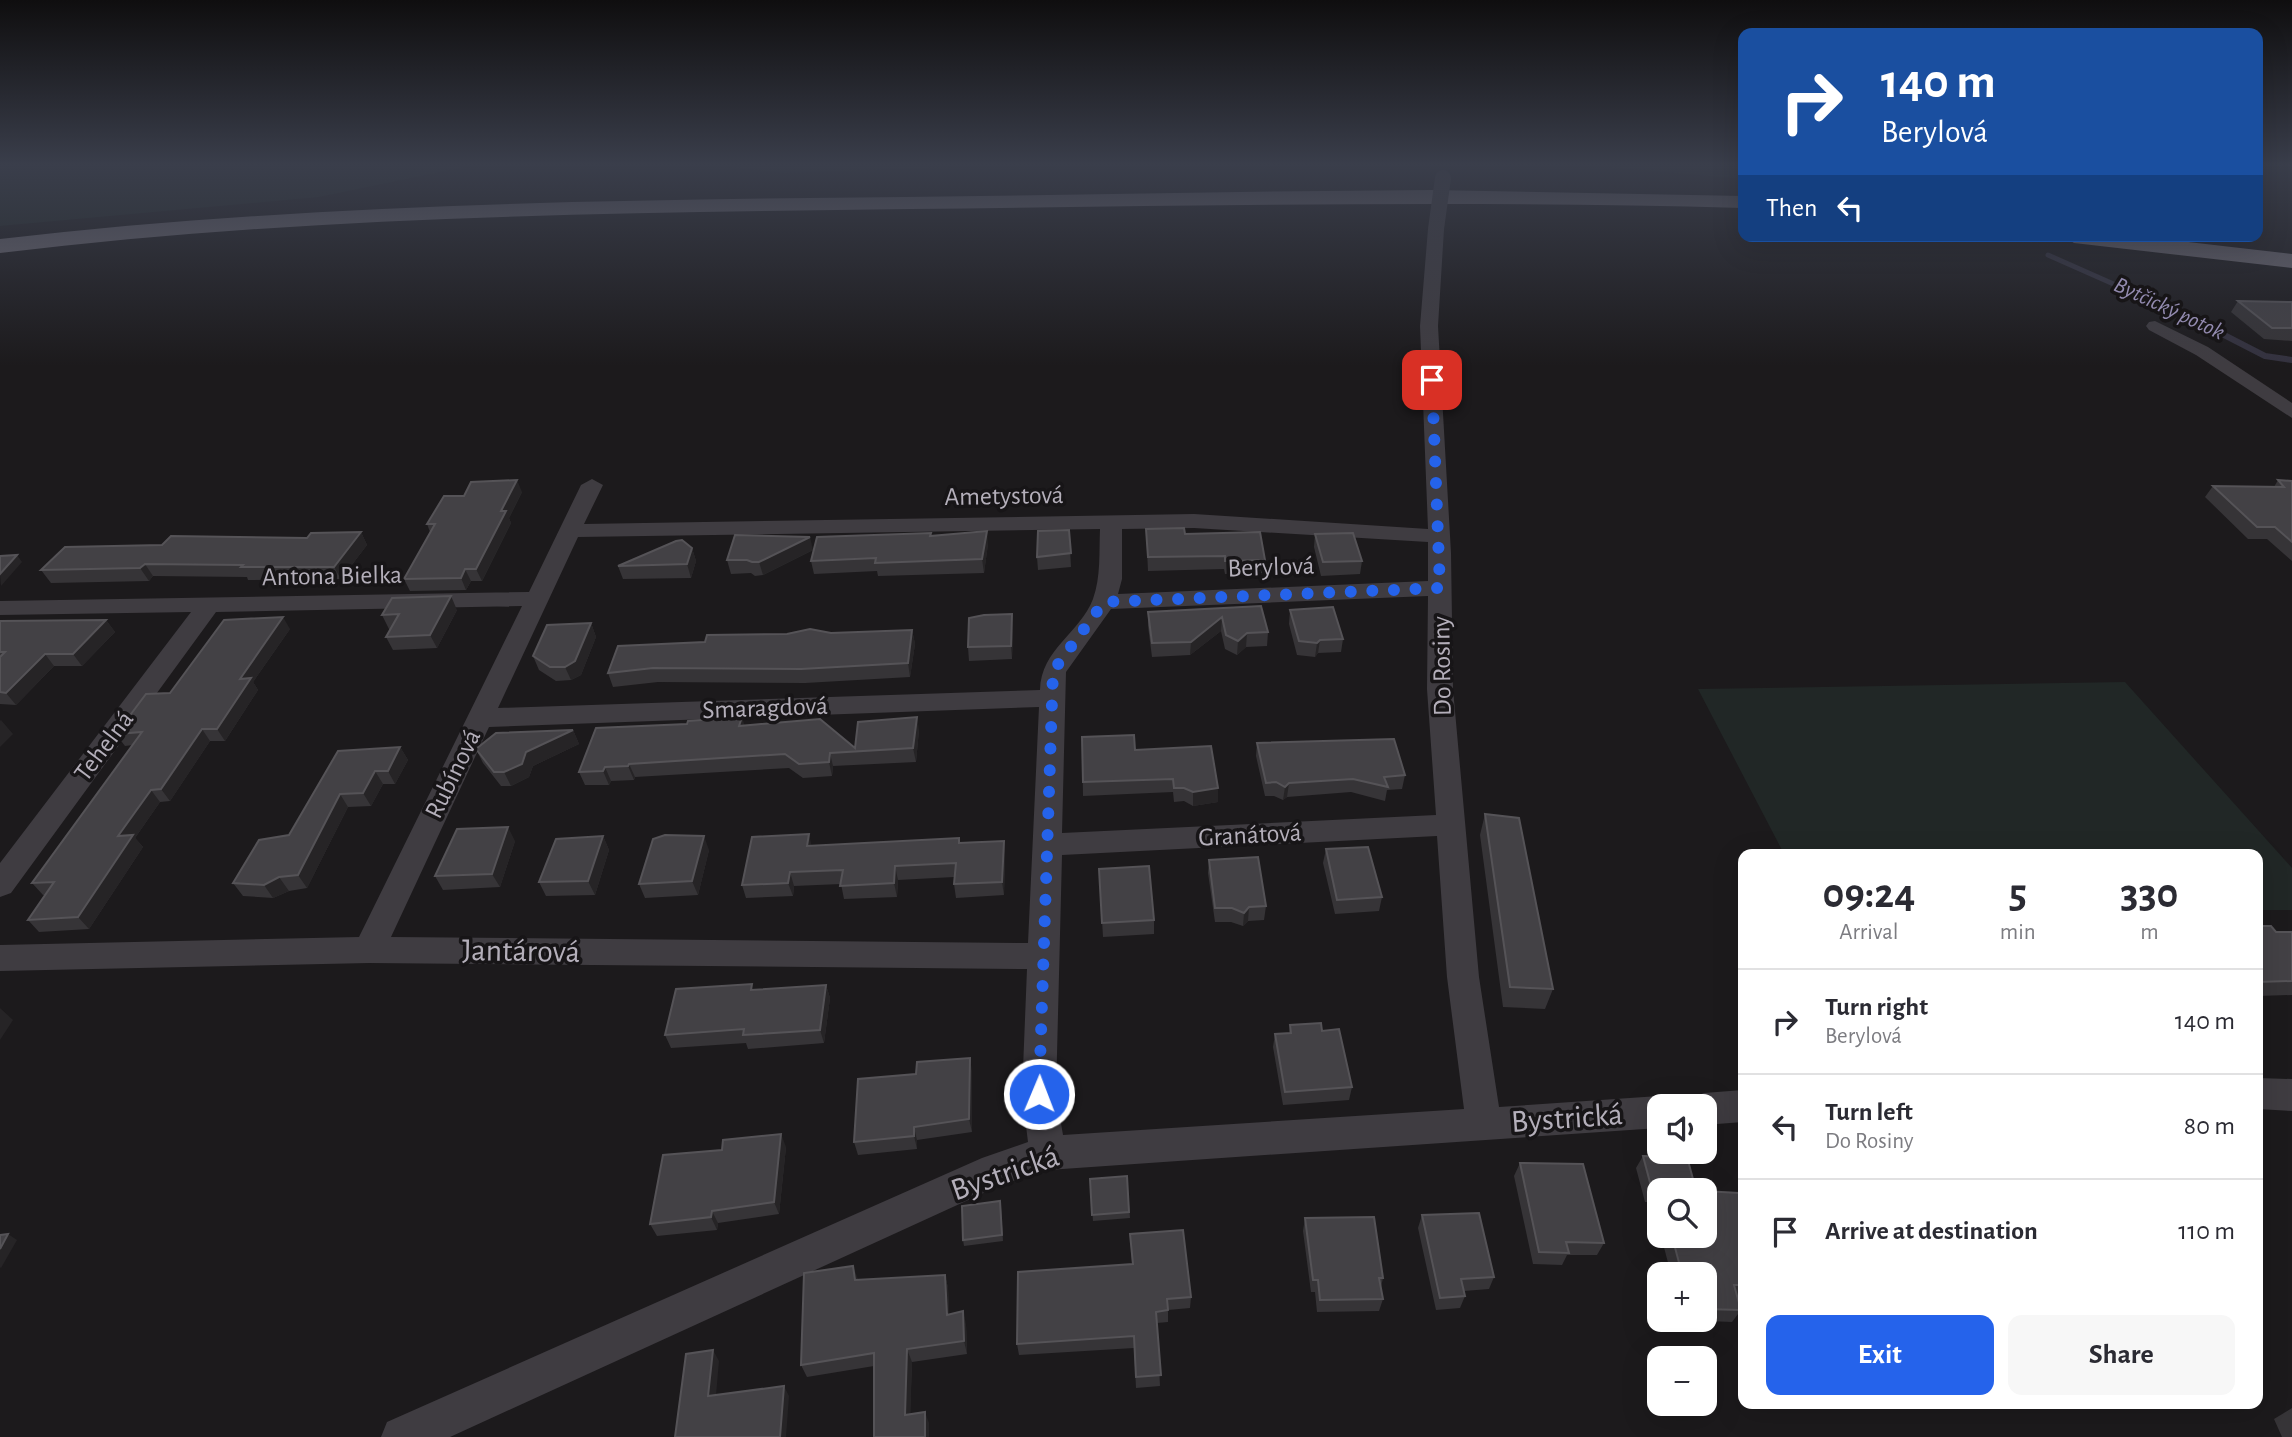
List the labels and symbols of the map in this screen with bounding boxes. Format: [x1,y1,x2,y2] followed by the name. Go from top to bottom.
[2110,273,2228,345] water label: Bytčický potok
[1402,350,1462,410] pin
[944,482,1064,510] street label: Ametystová
[1227,552,1315,582] street label: Berylová
[262,562,402,590] street label: Antona Bielka
[1428,616,1456,716] street label: Do Rosiny
[702,693,828,723] street label: Smaragdová
[69,706,139,786] street label: Tehelná
[420,725,486,823] street label: Rubínová
[1198,819,1302,851] street label: Granátová
[462,934,580,968] street label: Jantárová
[1002,1057,1076,1131] position arrow
[1510,1098,1624,1138] street label: Bystrická
[947,1140,1063,1206] street label: Bystrická

